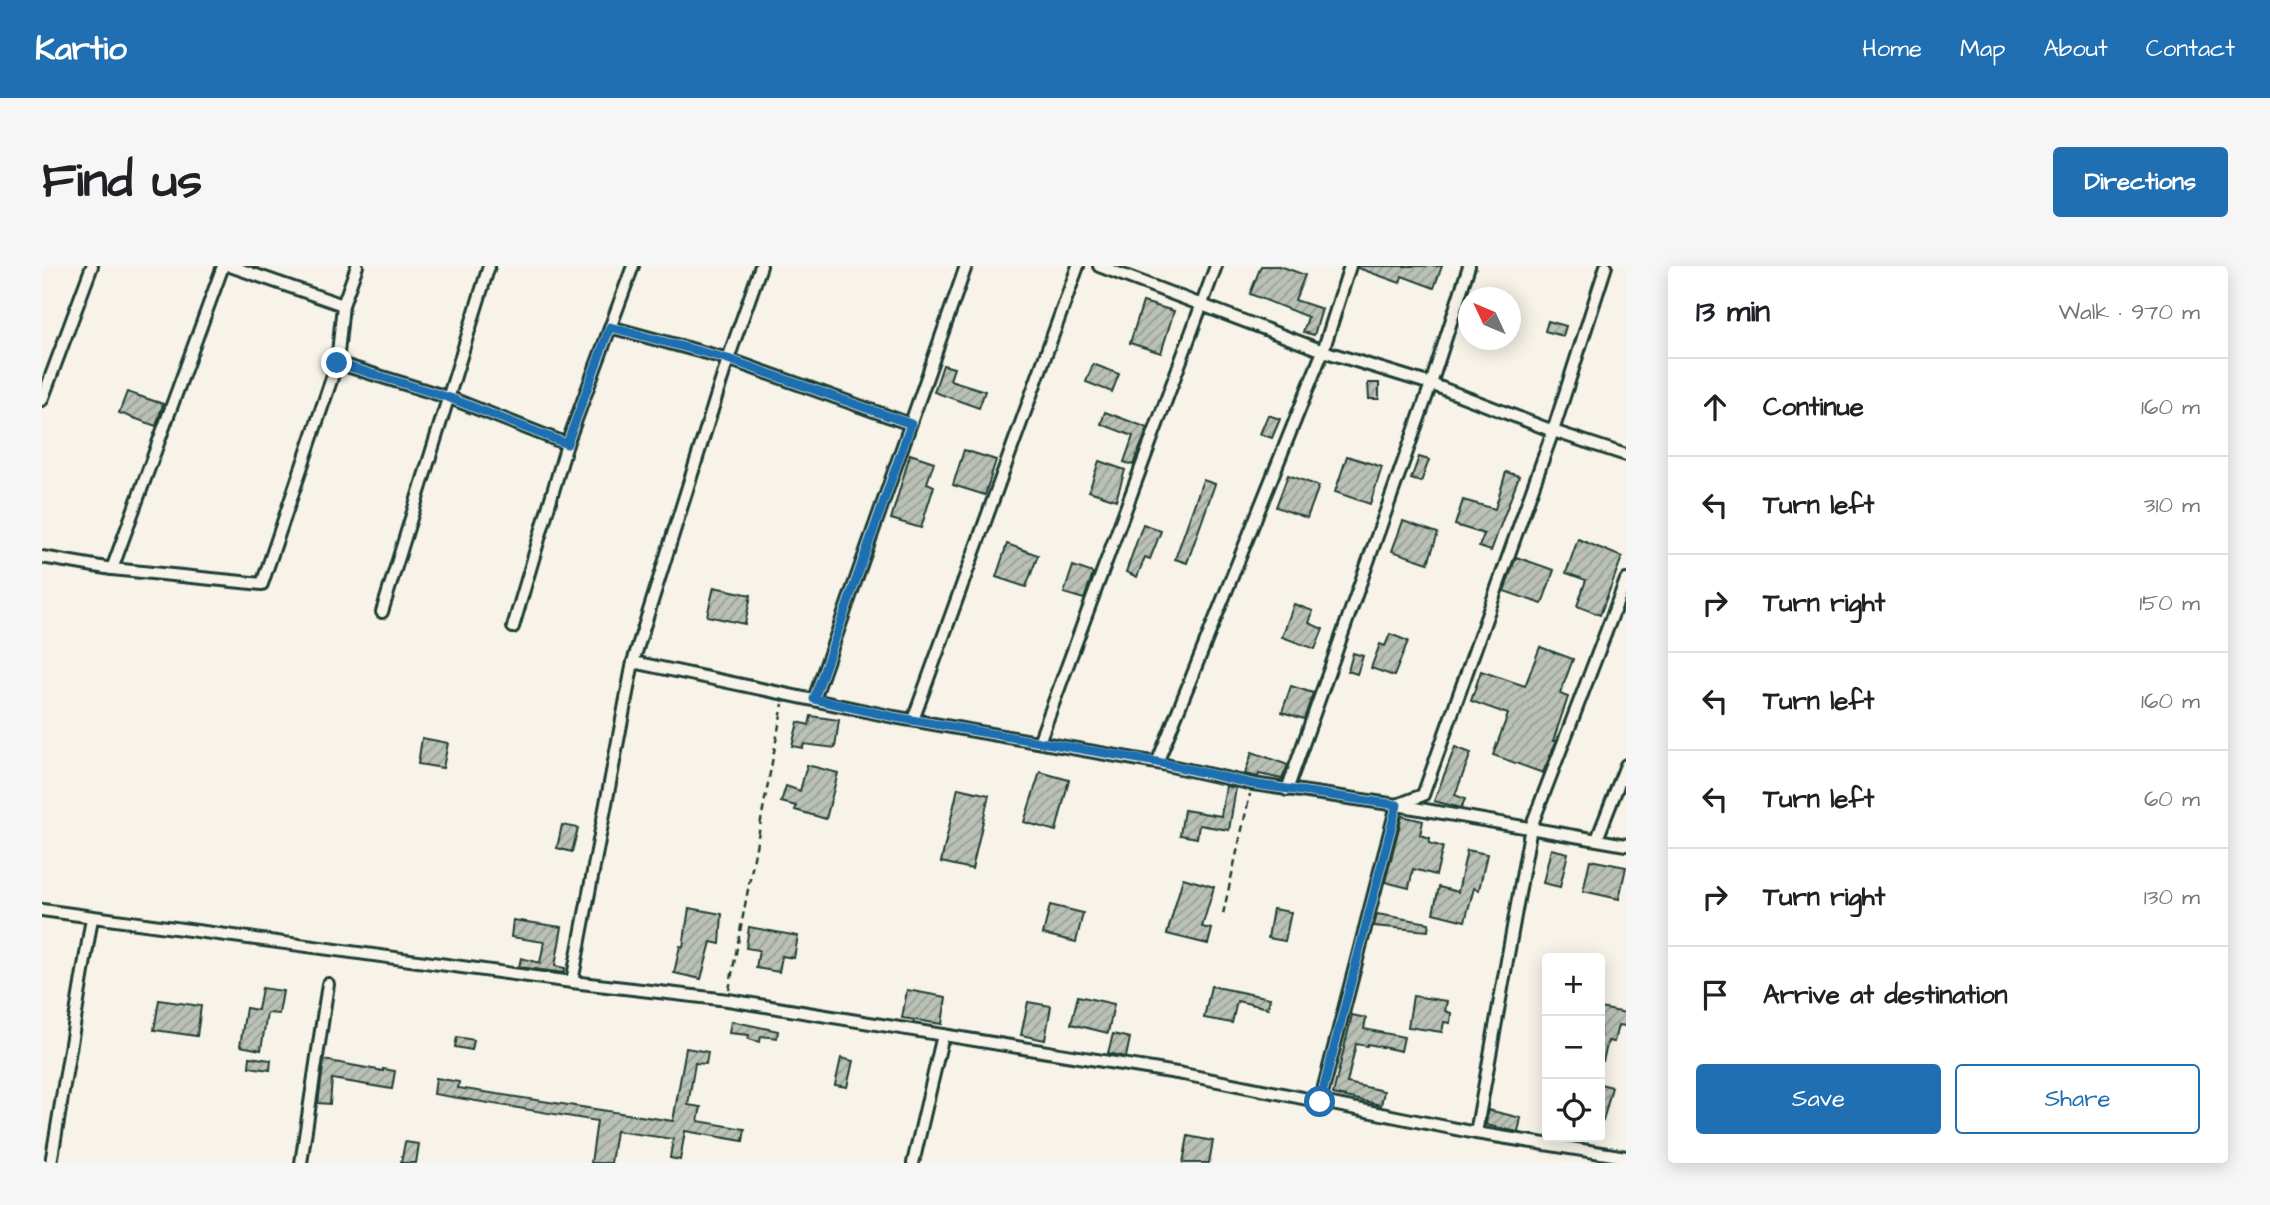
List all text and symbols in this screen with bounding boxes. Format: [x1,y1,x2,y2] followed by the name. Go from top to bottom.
[35,26,127,72] text: Kartio
[1862,32,1922,66] text: Home
[1960,32,2005,66] text: Map
[2043,32,2108,66] text: About
[2146,32,2235,66] text: Contact
[2053,147,2228,217] button: Directions
[42,148,202,216] text: Find us
[1458,287,1521,350] north arrow
[1696,291,1770,333] text: 13 min
[2058,296,2200,328] text: Walk · 970 m
[321,347,352,378] route end
[1696,388,1734,426] icon: ahead
[1763,389,1864,425] text: Continue
[2141,391,2200,423] text: 160 m
[1696,486,1734,524] icon: left
[1763,487,1874,523] text: Turn left
[2144,489,2200,521] text: 310 m
[1696,584,1734,622] icon: right
[1763,585,1885,621] text: Turn right
[2139,587,2200,619] text: 150 m
[1696,682,1734,720] icon: left
[1763,683,1874,719] text: Turn left
[2141,685,2200,717] text: 160 m
[1696,780,1734,818] icon: left
[1763,781,1874,817] text: Turn left
[2144,783,2200,815] text: 60 m
[1696,878,1734,916] icon: right
[1763,879,1885,915] text: Turn right
[2144,881,2200,913] text: 130 m
[1542,953,1605,1142] map controls
[1542,953,1605,1016] button: +
[1696,976,1734,1014] icon: arrive
[1763,977,2008,1013] text: Arrive at destination
[1542,1016,1605,1079] button: −
[1696,1064,1941,1134] button: Save
[1955,1064,2200,1134] button: Share
[1542,1079,1605,1142] button: locate
[1304,1086,1335,1117] route start

